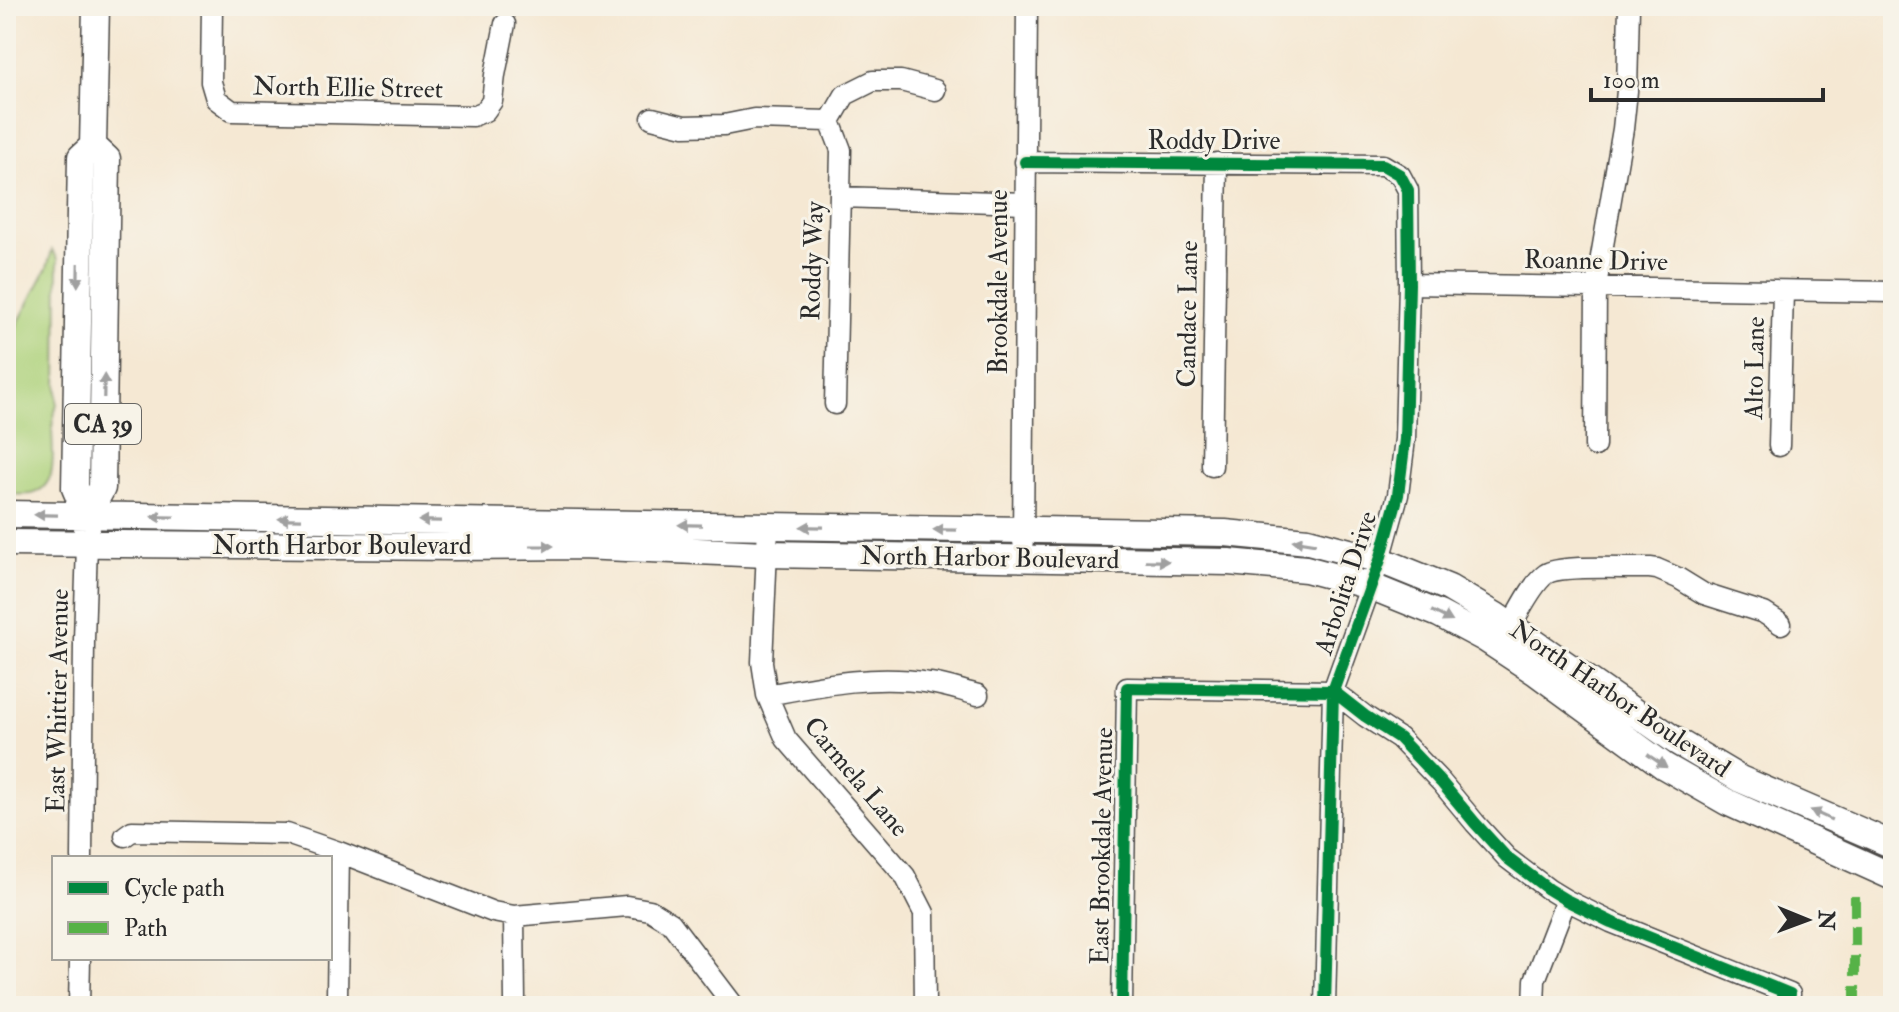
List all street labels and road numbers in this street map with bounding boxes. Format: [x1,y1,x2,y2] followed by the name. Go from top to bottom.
[253,70,443,106] street label: North Ellie Street
[1148,125,1281,157] street label: Roddy Drive
[983,189,1015,375] street label: Brookdale Avenue
[795,200,831,321] street label: Roddy Way
[1171,240,1205,388] street label: Candace Lane
[1524,244,1669,278] street label: Roanne Drive
[1738,316,1772,421] street label: Alto Lane
[65,404,141,444] road number: CA 39
[1307,507,1384,660] street label: Arbolita Drive
[212,530,472,562] street label: North Harbor Boulevard
[860,540,1120,576] street label: North Harbor Boulevard
[40,588,76,813] street label: East Whittier Avenue
[1504,613,1737,785] street label: North Harbor Boulevard
[797,710,916,844] street label: Carmela Lane
[1084,727,1120,965] street label: East Brookdale Avenue

